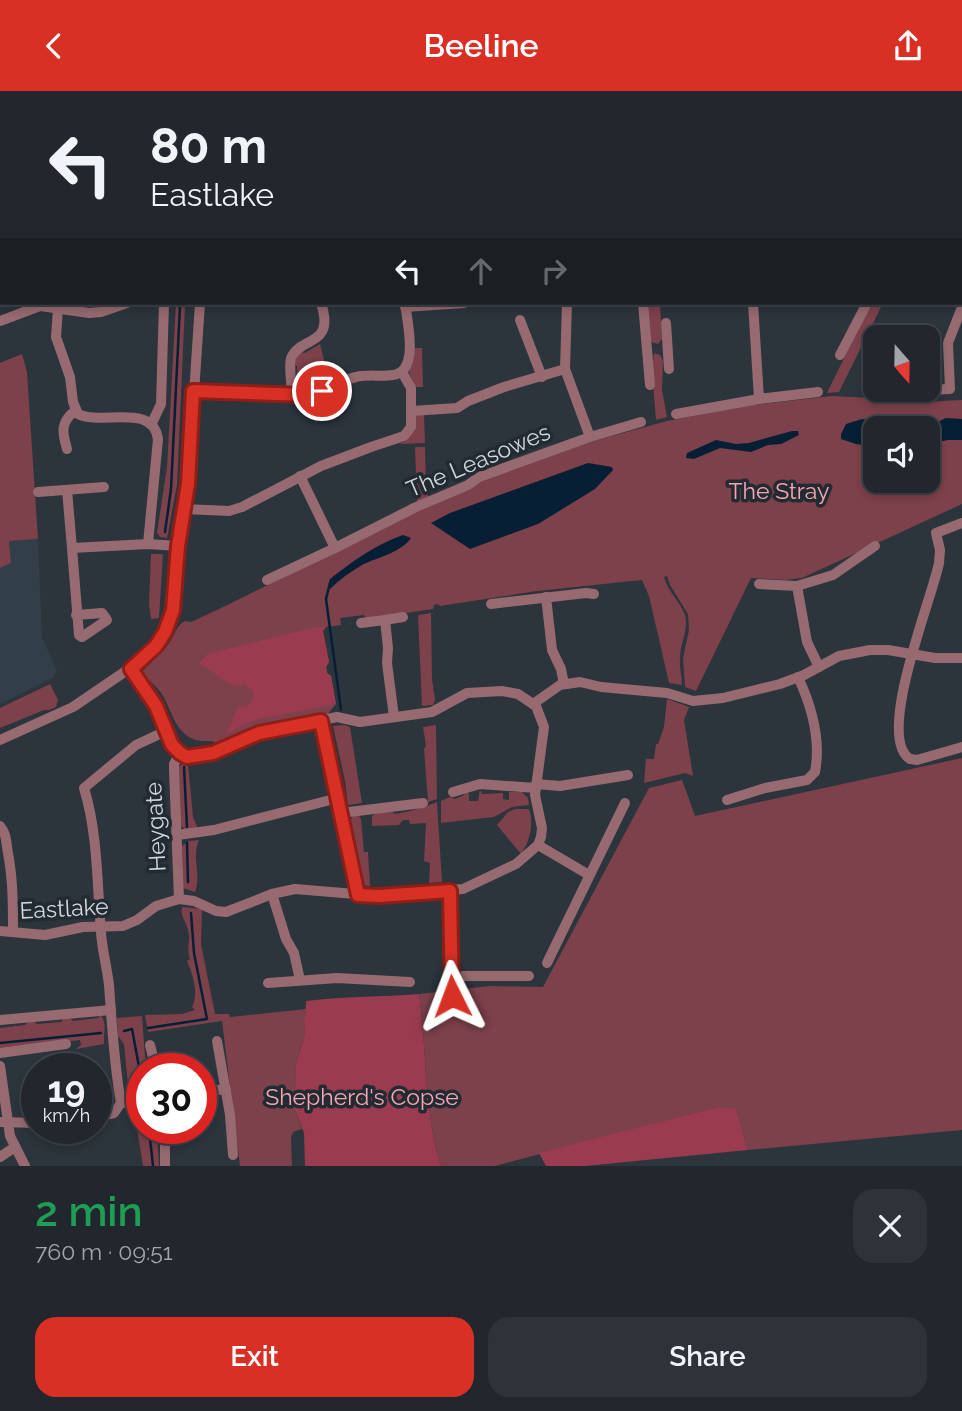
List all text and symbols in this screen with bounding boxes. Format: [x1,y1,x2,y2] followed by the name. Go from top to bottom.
[35,27,73,65] icon: back
[423,27,539,64] text: Beeline
[889,27,927,65] icon: share
[150,117,267,174] text: 80 m
[35,119,126,210] icon: left
[150,176,274,213] text: Eastlake
[389,252,427,290] icon: left
[462,252,500,290] icon: ahead
[535,252,573,290] icon: right
[863,325,940,403] north arrow
[863,325,940,493] map controls
[292,361,352,421] pin
[303,372,341,410] icon: arrive
[863,416,940,493] button: sound
[402,418,554,502] street label: The Leasowes
[729,477,829,504] park label: The Stray
[139,782,171,872] street label: Heygate
[19,892,109,924] street label: Eastlake
[415,959,489,1033] position arrow
[126,1053,217,1144] speed limit sign: 30
[48,1069,85,1110] text: 19
[265,1083,459,1110] park label: Shepherd's Copse
[43,1105,90,1126] text: km/h
[35,1187,143,1236] text: 2 min
[853,1189,927,1263] button: close
[35,1238,173,1265] text: 760 m · 09:51
[35,1317,474,1397] button: Exit
[488,1317,927,1397] button: Share

